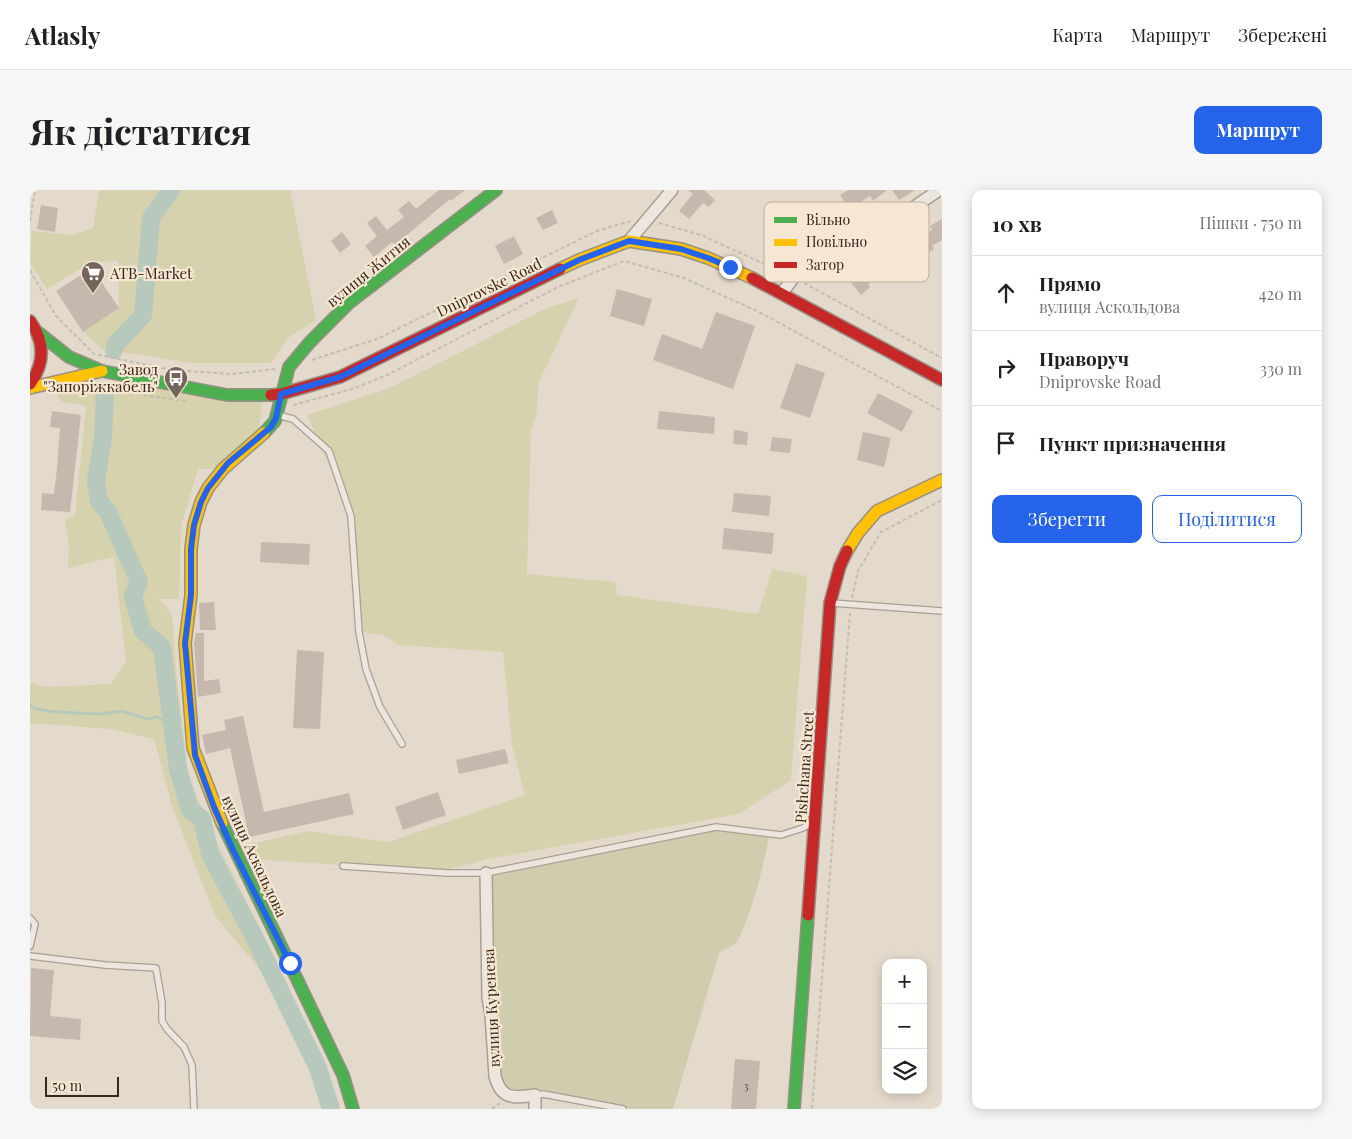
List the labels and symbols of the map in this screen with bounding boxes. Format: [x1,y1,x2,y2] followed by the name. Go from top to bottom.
[764,202,929,282] legend
[806,210,850,229] text: Вільно
[322,231,414,311] street label: вулиця Житня
[806,232,867,251] text: Повільно
[433,253,545,321] street label: Dniprovske Road
[806,255,844,274] text: Затор
[719,256,742,279] route end
[80,260,106,294] supermarket icon: ATB-Market
[109,263,193,283] place label: ATB-Market
[43,359,158,396] place label: Завод "Запоріжкабель"
[163,365,189,399] bus stop icon: Завод "Запоріжкабель"
[790,709,818,824] street label: Pishchana Street
[218,792,292,921] street label: вулиця Аскольдова
[478,948,504,1068] street label: вулиця Куренева
[279,952,302,975] route start
[45,1074,119,1097] scale bar
[743,1077,749,1093] house number: 3

